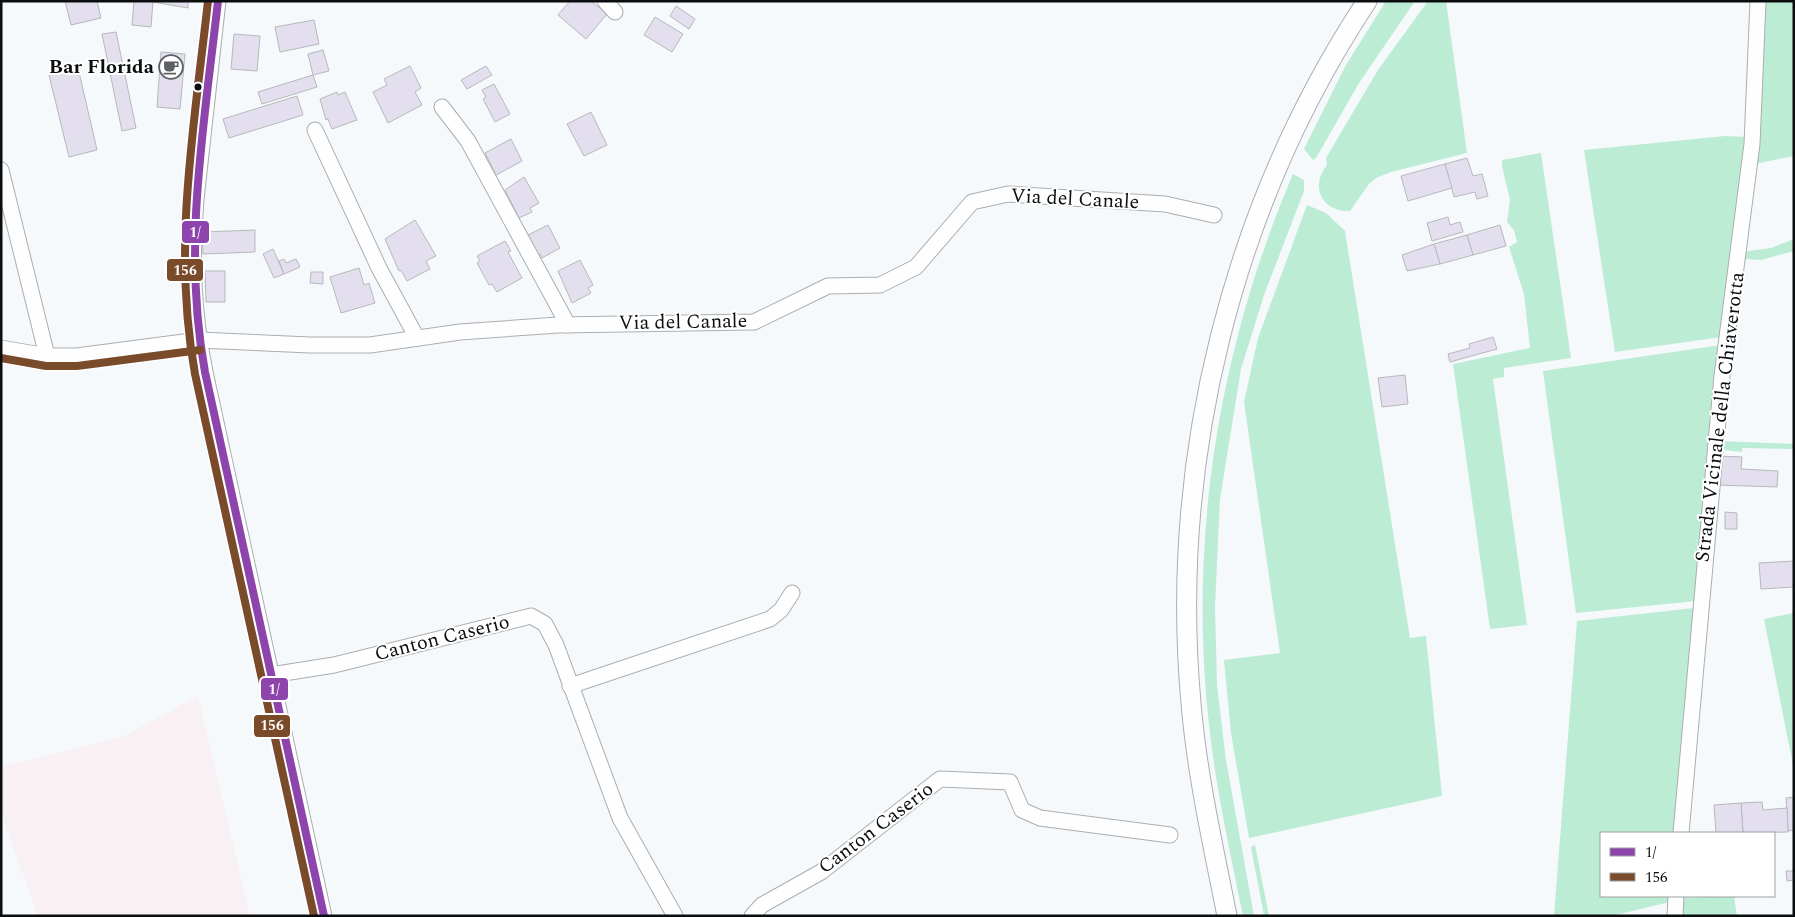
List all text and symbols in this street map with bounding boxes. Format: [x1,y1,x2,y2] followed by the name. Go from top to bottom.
[49,52,155,82] place label: Bar Florida
[158,54,184,80] cafe icon: Bar Florida
[193,82,203,92] unlabelled marker
[1010,181,1140,217] street label: Via del Canale
[181,220,210,244] line badge: 1/
[189,222,201,243] text: 1/
[166,258,204,282] line badge: 156
[173,260,197,281] text: 156
[1687,270,1753,564] street label: Strada Vicinale della Chiaverotta
[618,306,748,338] street label: Via del Canale
[371,607,513,669] street label: Canton Caserio
[260,677,289,701] line badge: 1/
[268,679,280,700] text: 1/
[253,714,291,738] line badge: 156
[260,715,284,736] text: 156
[812,774,940,882] street label: Canton Caserio
[1600,832,1775,897] legend
[1645,841,1657,864] text: 1/
[1645,866,1668,889] text: 156

